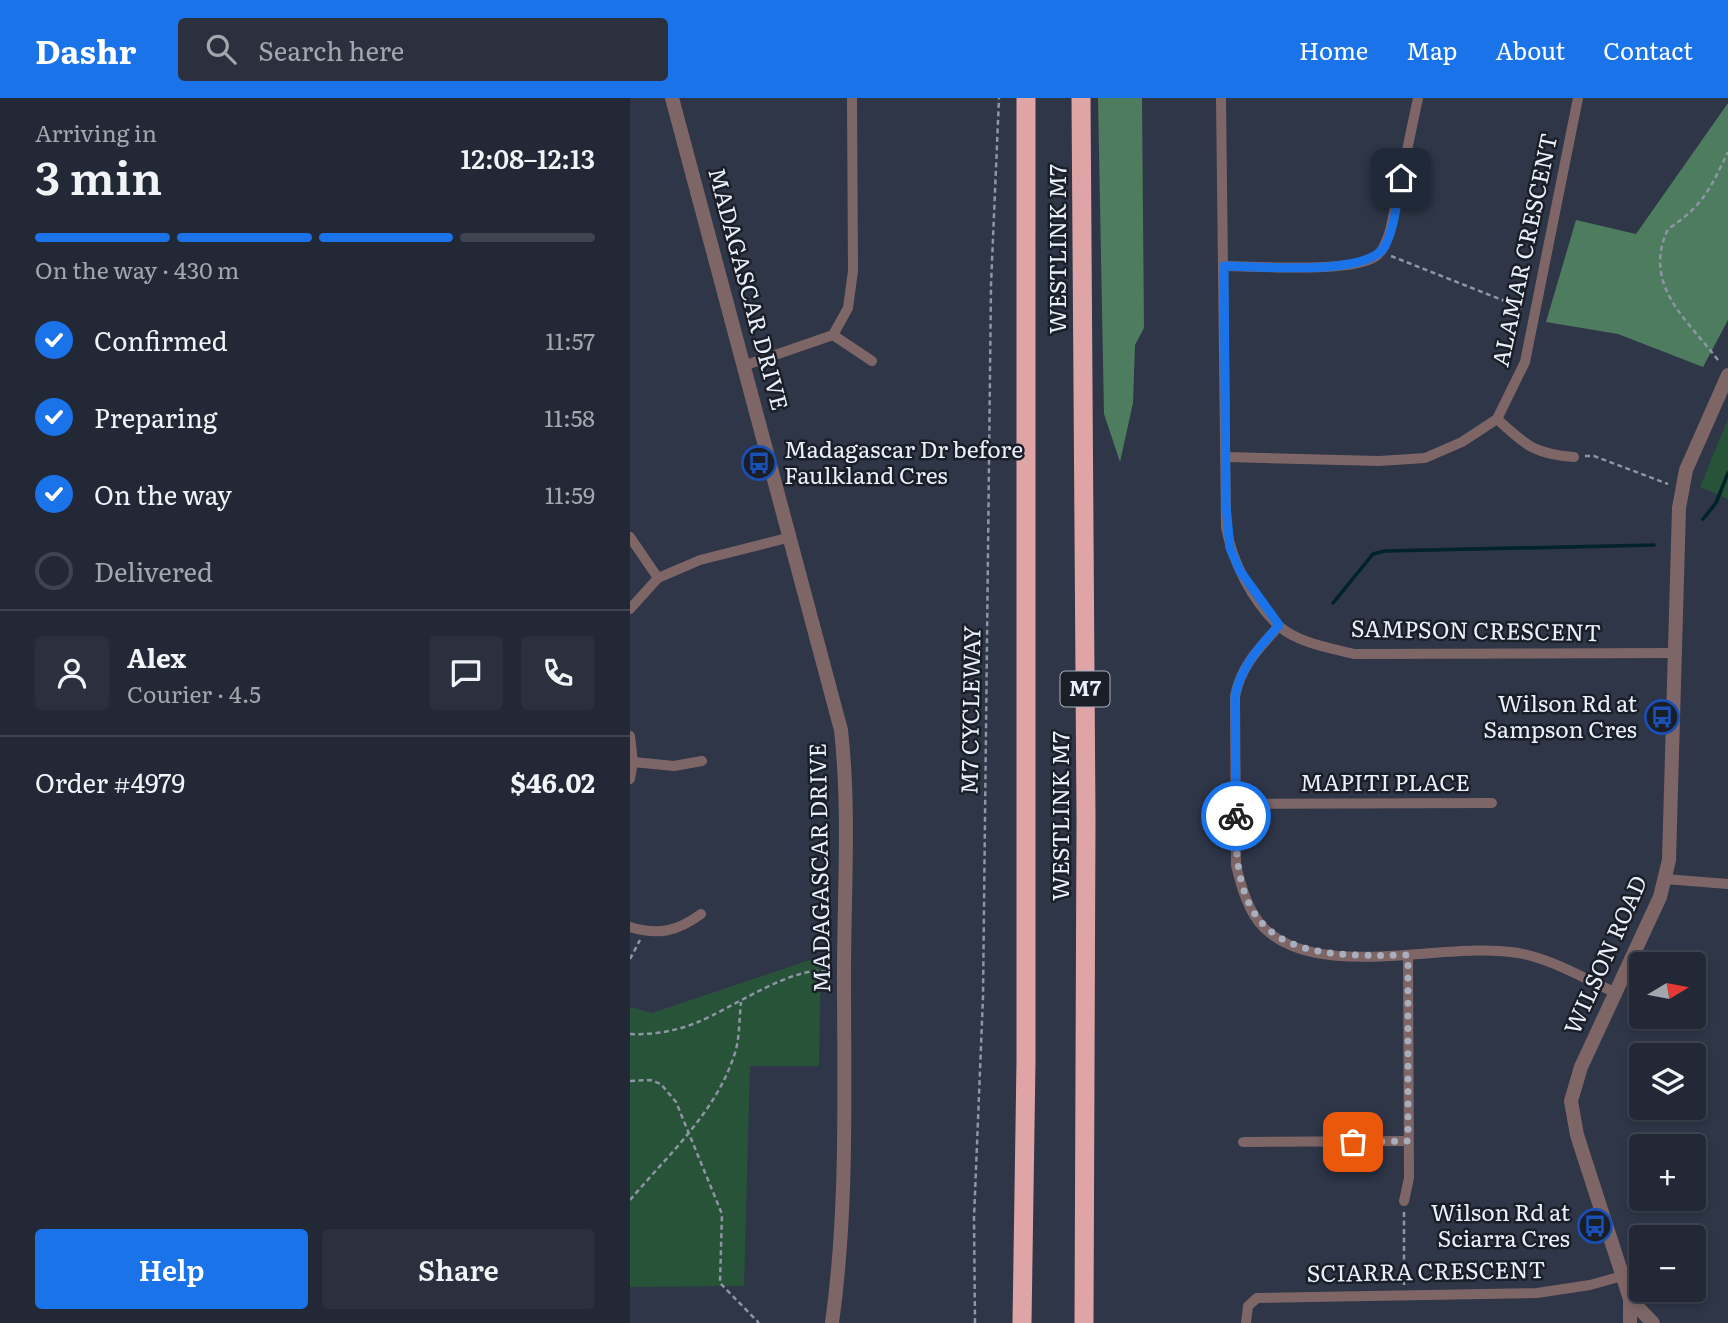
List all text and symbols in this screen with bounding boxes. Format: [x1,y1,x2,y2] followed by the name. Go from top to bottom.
[178,18,668,81] search box
[35,25,136,74] text: Dashr
[202,30,240,68] icon: search
[258,30,404,69] text: Search here
[1299,32,1368,67] text: Home
[1406,32,1457,67] text: Map
[1495,32,1565,67] text: About
[1603,32,1693,67] text: Contact
[35,115,157,149] text: Arriving in
[1482,130,1564,369] street label: ALAMAR CRESCENT
[461,138,595,177] text: 12:08–12:13
[35,141,162,209] text: 3 min
[1371,148,1431,208] pin
[1382,159,1420,197] icon: home
[701,163,799,414] street label: MADAGASCAR DRIVE
[1039,164,1073,334] street label: WESTLINK M7
[35,252,239,286] text: On the way · 430 m
[94,320,228,359] text: Confirmed
[35,321,73,359] icon: check
[545,323,595,357] text: 11:57
[94,397,217,436] text: Preparing
[35,398,73,436] icon: check
[544,400,595,434] text: 11:58
[784,431,1023,491] place label: Madagascar Dr before Faulkland Cres
[740,444,778,482] bus stop icon: Madagascar Dr before Faulkland Cres
[94,474,232,513] text: On the way
[35,475,73,513] icon: check
[545,477,595,511] text: 11:59
[94,551,213,590] text: Delivered
[1351,610,1601,648] street label: SAMPSON CRESCENT
[951,625,987,795] street label: M7 CYCLEWAY
[35,636,109,710] button: person
[429,636,503,710] button: chat
[521,636,595,710] button: phone
[127,637,186,676] text: Alex
[1060,672,1110,706] road number: M7
[127,676,261,710] text: Courier · 4.5
[1483,685,1638,745] place label: Wilson Rd at Sampson Cres
[1643,698,1681,736] bus stop icon: Wilson Rd at Sampson Cres
[1042,731,1076,901] street label: WESTLINK M7
[799,743,837,993] street label: MADAGASCAR DRIVE
[35,762,185,801] text: Order #4979
[511,762,595,801] text: $46.02
[1300,764,1470,798] street label: MAPITI PLACE
[1201,781,1271,851] courier
[1217,797,1255,835] icon: bike
[1554,869,1654,1039] street label: WILSON ROAD
[1629,952,1706,1029] north arrow
[1629,952,1706,1302] map controls
[1629,1043,1706,1120] button: layers
[1323,1112,1383,1172] pin
[1334,1123,1372,1161] icon: bag
[1629,1134,1706,1211] button: +
[1431,1194,1571,1254] place label: Wilson Rd at Sciarra Cres
[1576,1207,1614,1245] bus stop icon: Wilson Rd at Sciarra Cres
[1629,1225,1706,1302] button: −
[35,1229,308,1309] button: Help
[322,1229,595,1309] button: Share
[1306,1251,1546,1289] street label: SCIARRA CRESCENT

